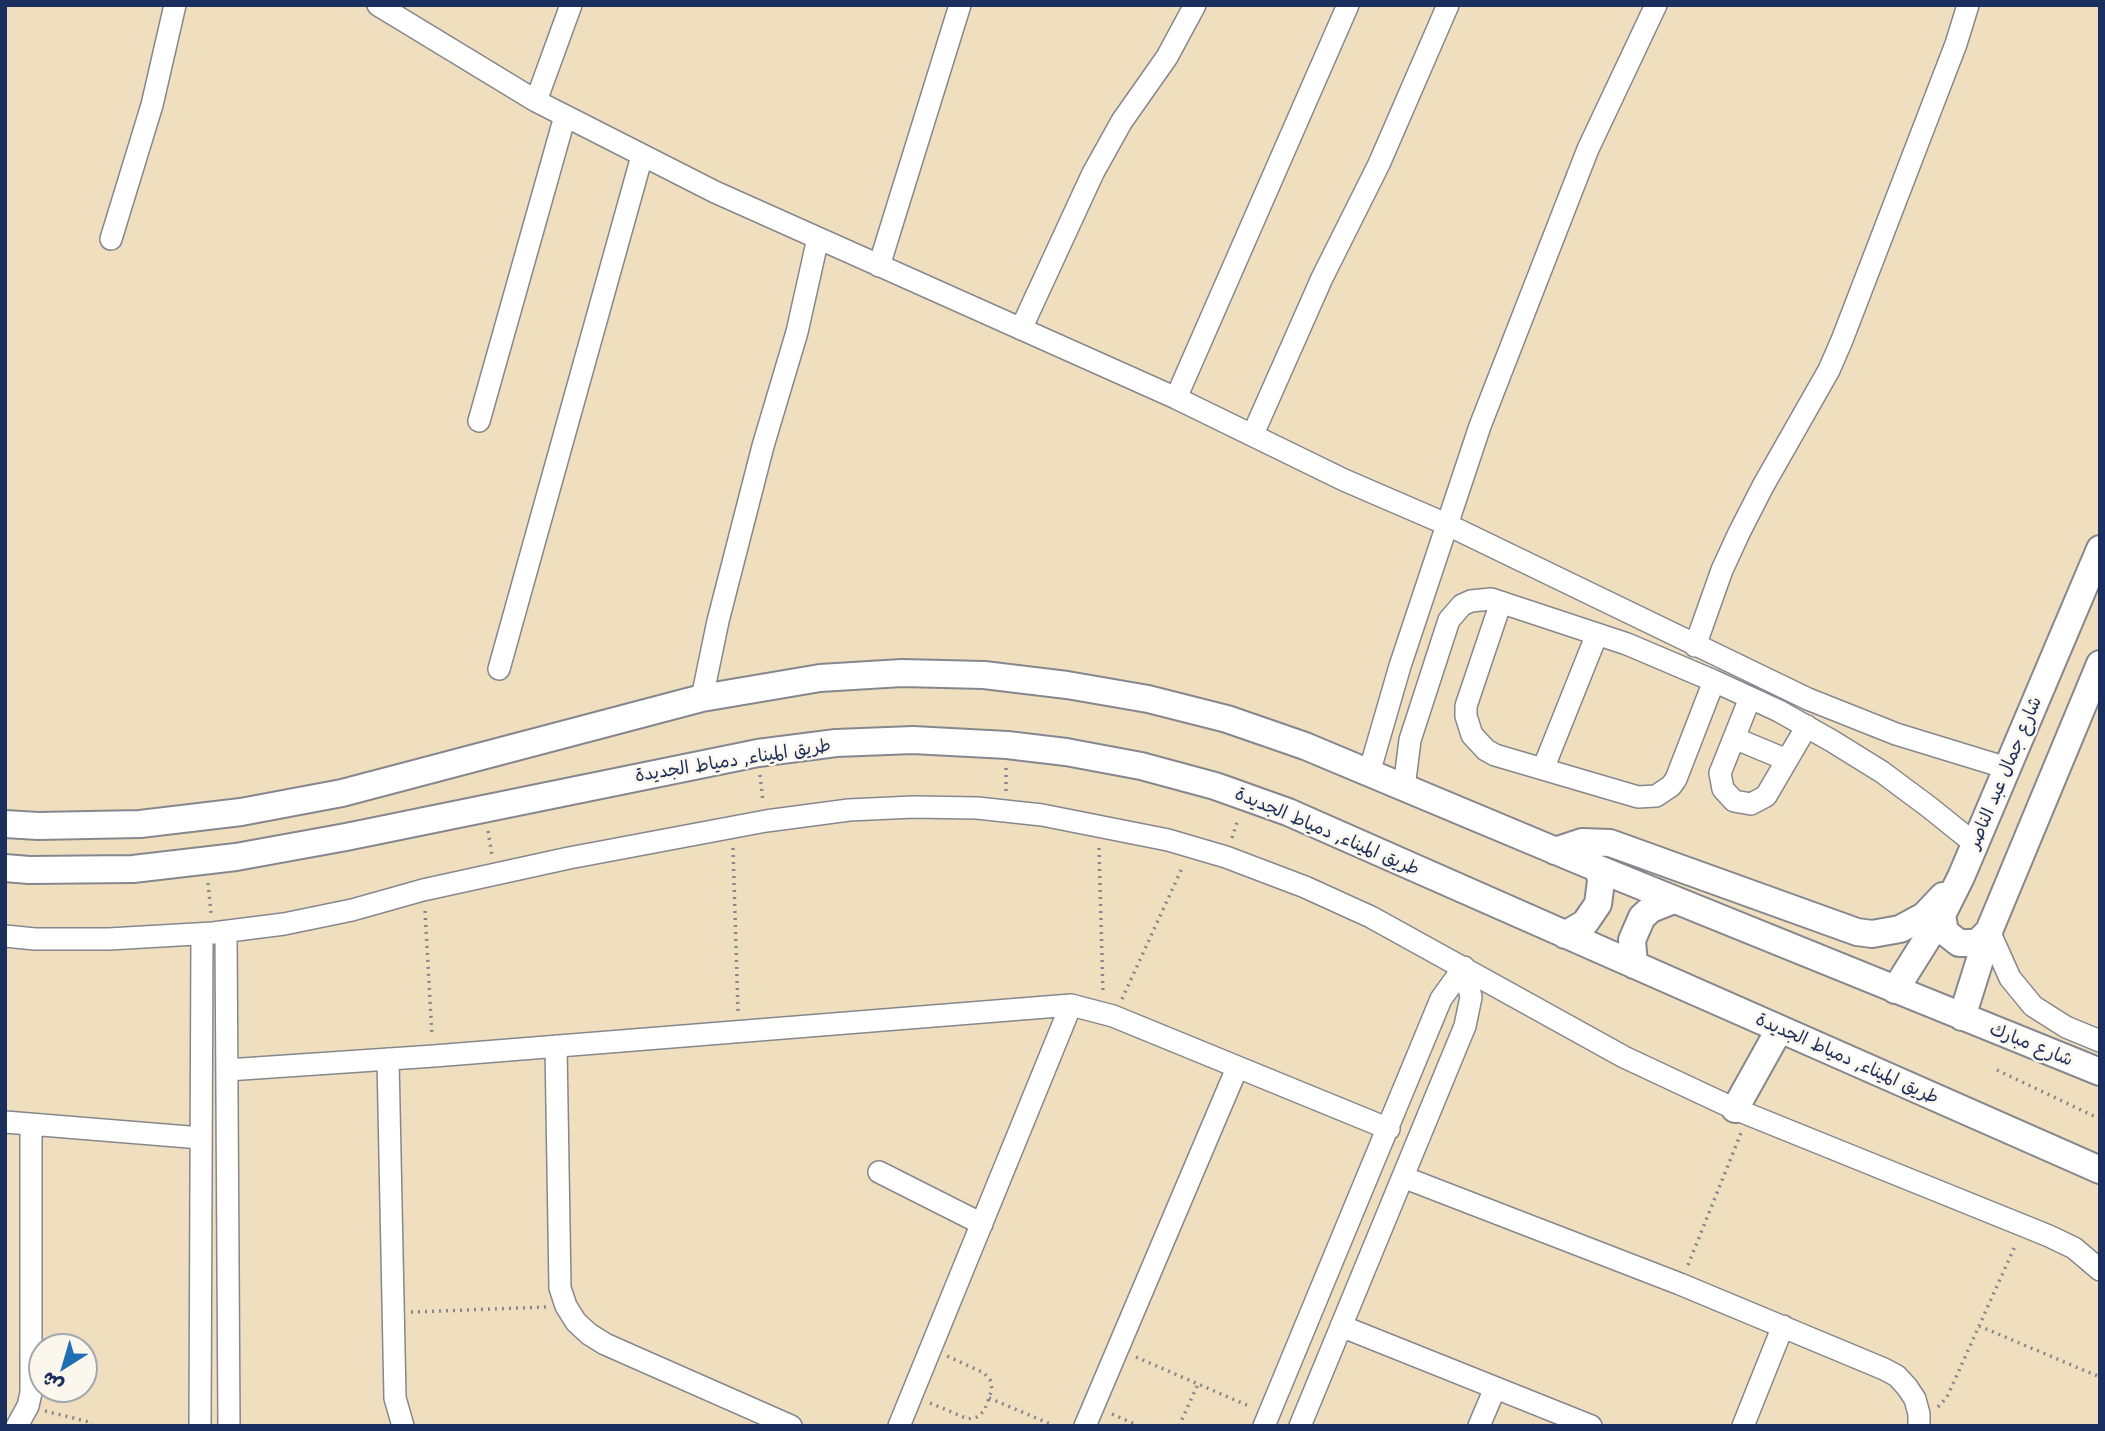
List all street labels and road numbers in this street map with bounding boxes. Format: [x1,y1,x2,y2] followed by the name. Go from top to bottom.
[1963,694,2047,852] street label: شارع جمال عبد الناصر
[633,735,833,787] street label: طريق الميناء, دمياط الجديدة
[1232,783,1422,881] street label: طريق الميناء, دمياط الجديدة
[1752,1009,1942,1109] street label: طريق الميناء, دمياط الجديدة
[1986,1019,2076,1071] street label: شارع مبارك

